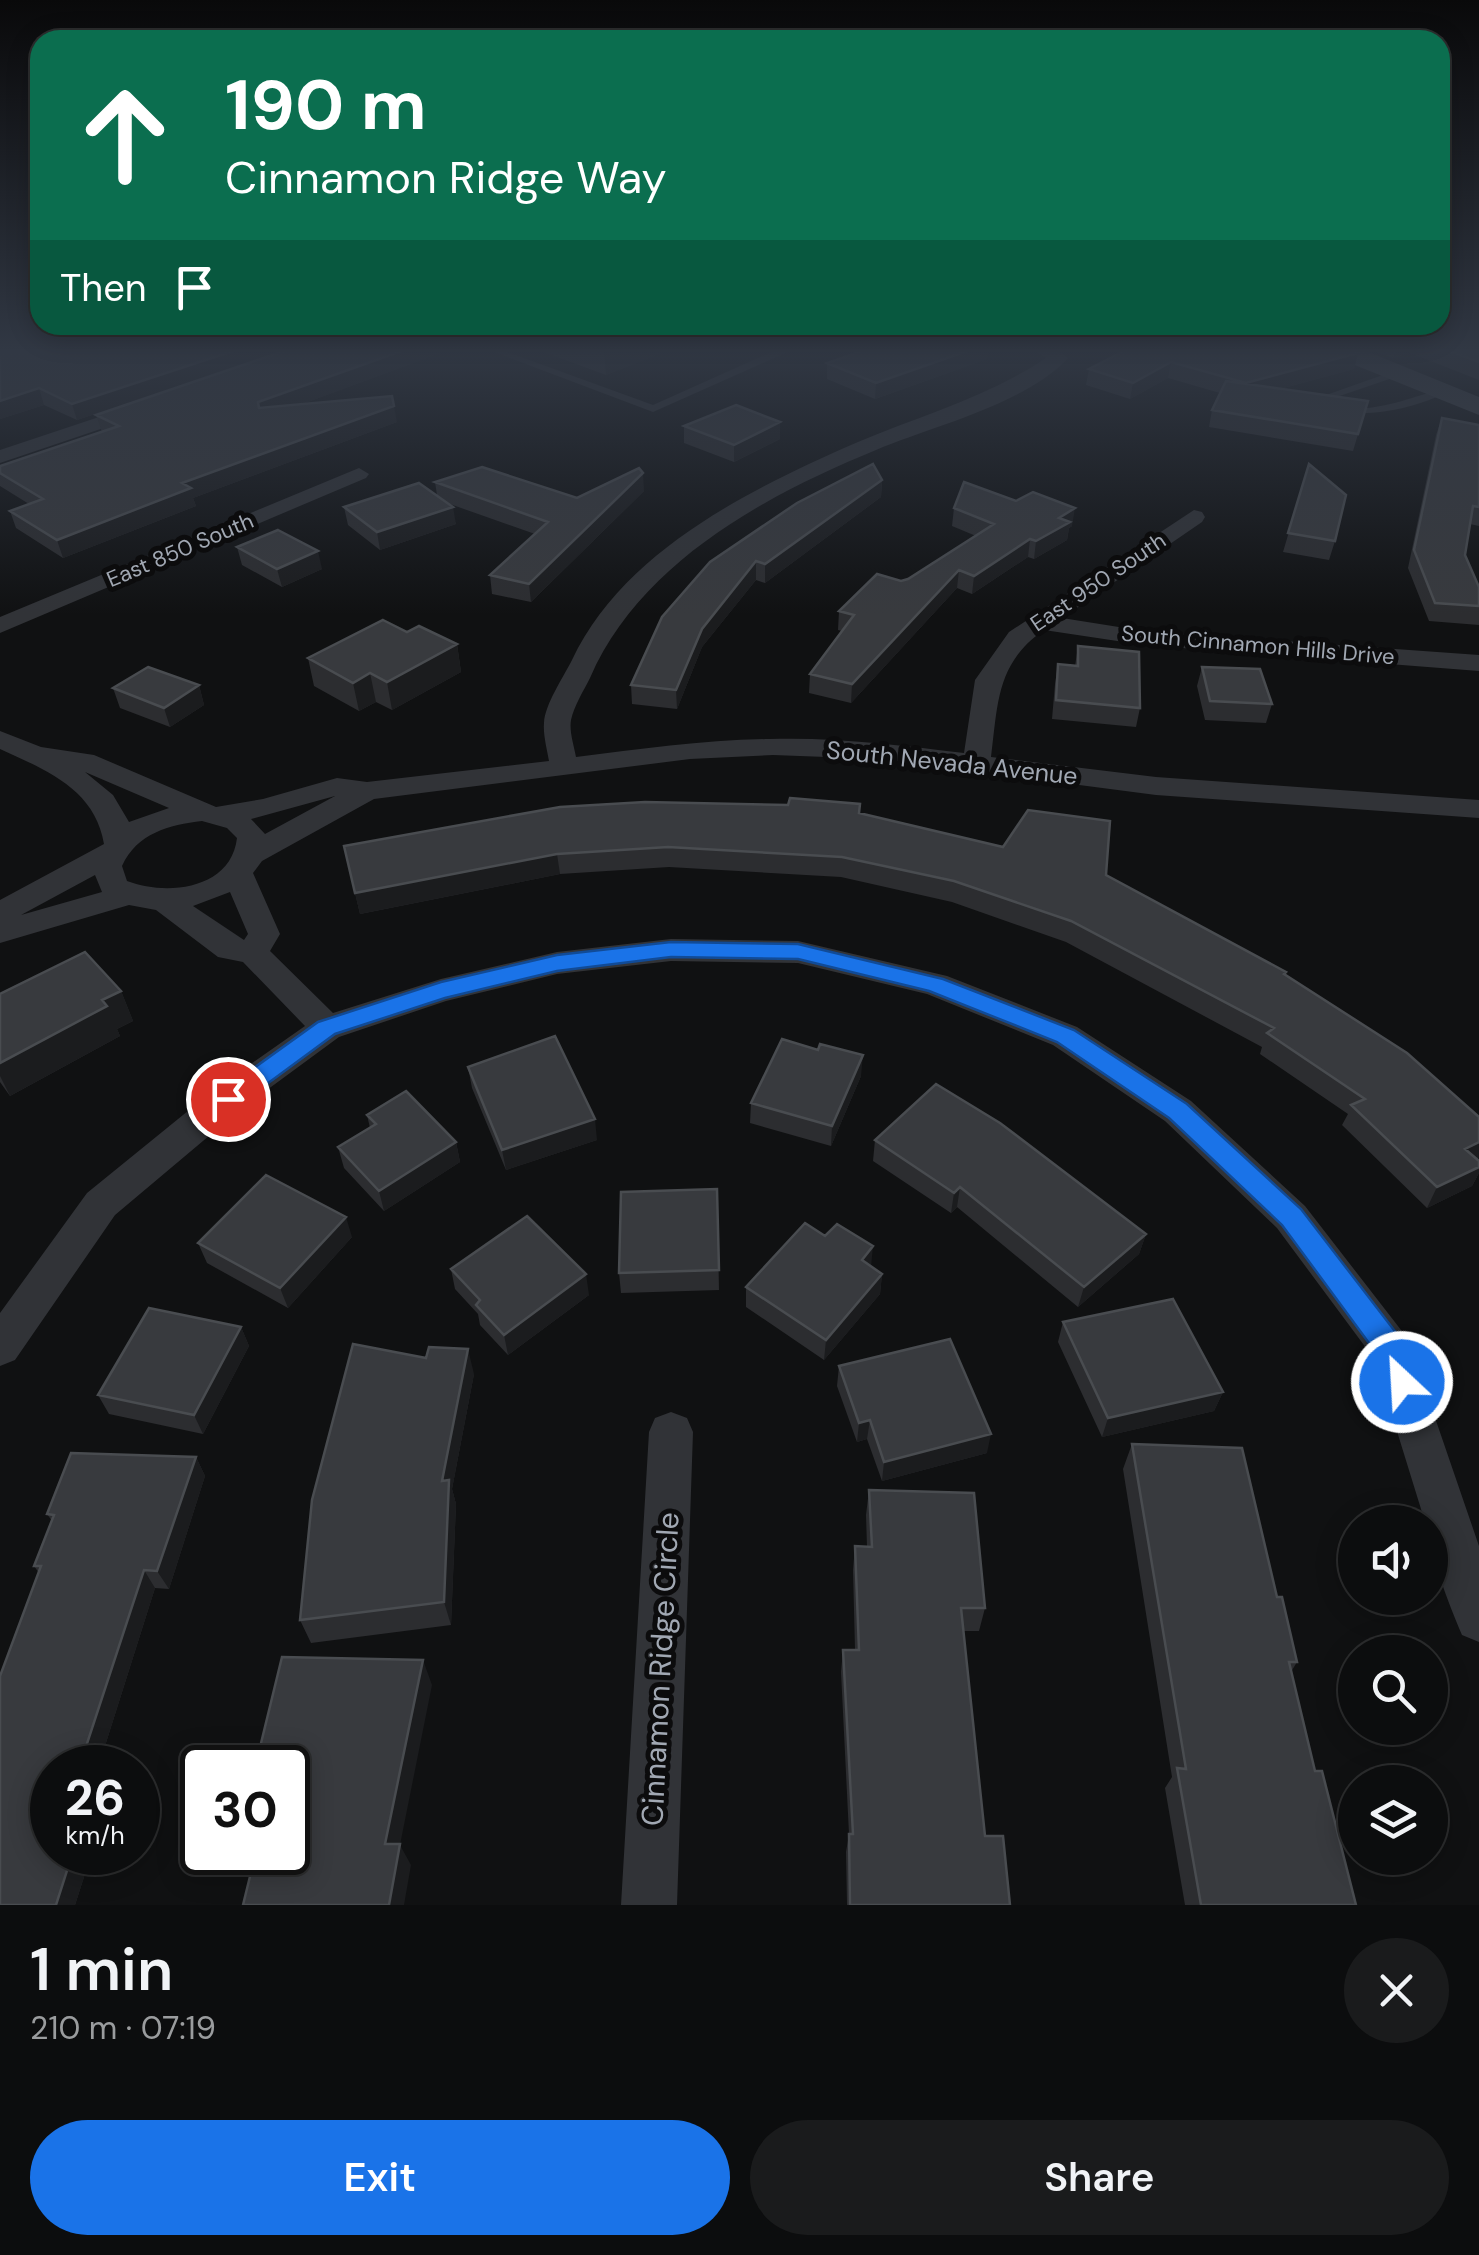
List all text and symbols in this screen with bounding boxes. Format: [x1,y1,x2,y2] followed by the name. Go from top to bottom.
[225,60,427,151] text: 190 m
[60,70,190,200] icon: ahead
[225,148,666,207] text: Cinnamon Ridge Way
[167,260,222,315] icon: arrive
[60,263,147,313] text: Then
[102,506,258,594] street label: East 850 South
[1025,526,1171,638] street label: East 950 South
[1120,619,1396,671] street label: South Cinnamon Hills Drive
[825,733,1079,793] street label: South Nevada Avenue
[186,1057,271,1142] pin
[201,1072,256,1127] icon: arrive
[1350,1330,1454,1434] position arrow
[1338,1505,1448,1875] map controls
[1338,1505,1448,1615] button: sound
[632,1511,688,1827] street label: Cinnamon Ridge Circle
[1338,1635,1448,1745] button: search
[180,1745,310,1875] speed limit sign: 30
[65,1765,125,1831] text: 26
[1338,1765,1448,1875] button: layers
[65,1819,125,1852] text: km/h
[30,1930,173,2009] text: 1 min
[1344,1938,1449,2043] button: close
[30,2007,216,2049] text: 210 m · 07:19
[30,2120,730,2235] button: Exit
[750,2120,1449,2235] button: Share

